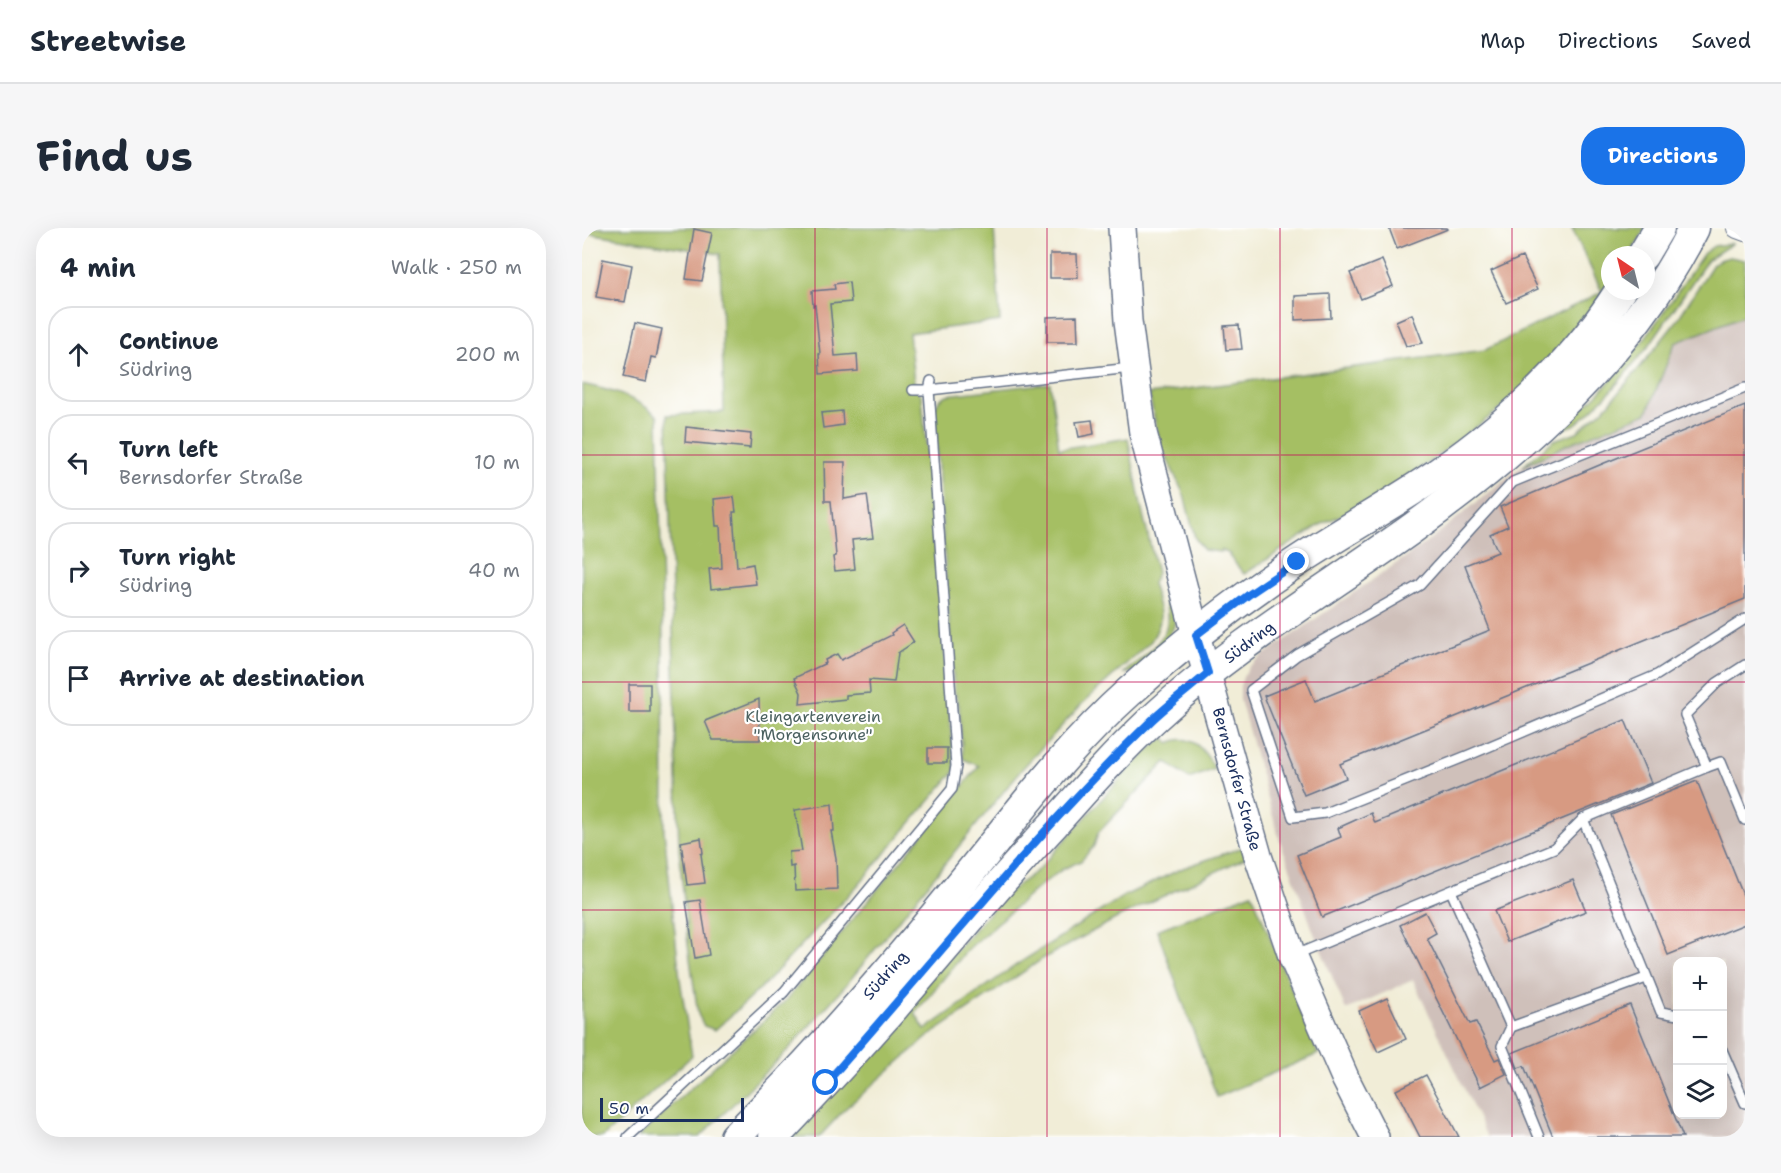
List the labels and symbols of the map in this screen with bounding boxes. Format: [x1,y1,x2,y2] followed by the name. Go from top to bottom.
[1601,246,1655,300] north arrow
[1283,548,1309,574] route end
[1219,616,1279,668] street label: Südring
[1208,705,1266,853] street label: Bernsdorfer Straße
[745,706,881,745] park label: Kleingartenverein "Morgensonne"
[858,946,912,1004] street label: Südring
[812,1069,838,1095] route start
[600,1095,744,1122] scale bar

